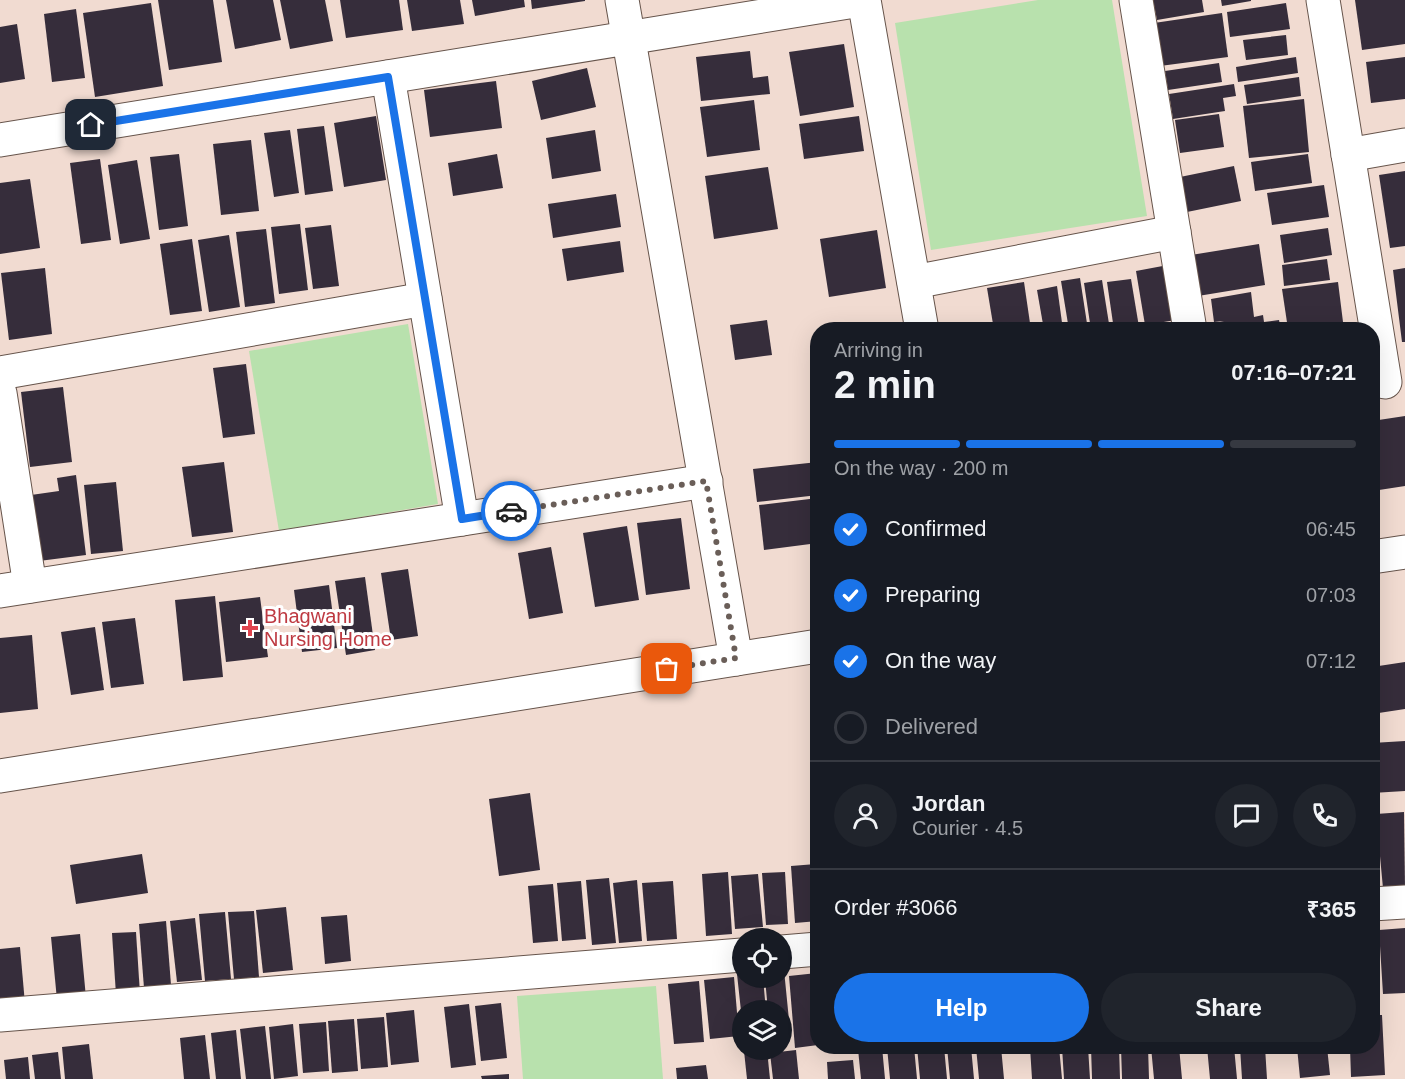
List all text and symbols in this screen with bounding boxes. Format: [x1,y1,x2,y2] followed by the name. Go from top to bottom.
[65,99,116,150] pin
[74,108,107,141] icon: home
[834,339,923,361] text: Arriving in
[1231,360,1356,385] text: 07:16–07:21
[834,363,936,406] text: 2 min
[834,457,1009,479] text: On the way · 200 m
[481,481,541,541] courier
[495,495,528,528] icon: car
[834,513,867,546] icon: check
[885,516,986,541] text: Confirmed
[1306,518,1356,540] text: 06:45
[834,579,867,612] icon: check
[885,582,980,607] text: Preparing
[1306,584,1356,606] text: 07:03
[264,605,392,650] place label: Bhagwani Nursing Home
[241,619,259,637] marker: Bhagwani Nursing Home
[641,643,692,694] pin
[834,645,867,678] icon: check
[885,648,996,673] text: On the way
[1306,650,1356,672] text: 07:12
[650,652,683,685] icon: bag
[885,714,978,739] text: Delivered
[834,784,897,847] button: person
[1215,784,1278,847] button: chat
[1293,784,1356,847] button: phone
[912,791,985,816] text: Jordan
[912,817,1023,839] text: Courier · 4.5
[834,895,958,920] text: Order #3066
[1307,897,1356,922] text: ₹365
[732,928,792,1060] map controls
[732,928,792,988] button: locate
[834,973,1089,1042] button: Help
[1101,973,1356,1042] button: Share
[732,1000,792,1060] button: layers

